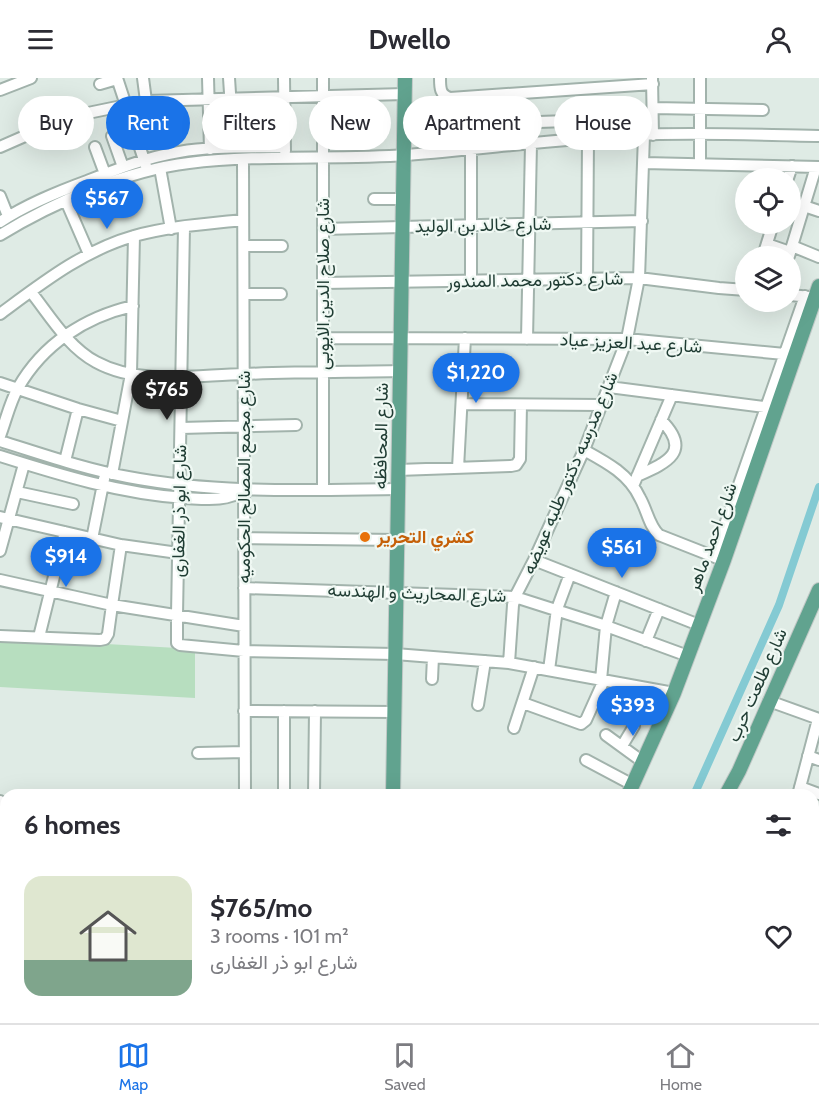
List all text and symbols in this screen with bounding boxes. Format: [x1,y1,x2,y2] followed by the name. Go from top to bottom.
[24,23,57,56] icon: menu
[368,23,451,56] text: Dwello
[762,23,795,56] icon: person
[18,96,94,150] chip: Buy
[106,96,190,150] chip: Rent
[202,96,297,150] chip: Filters
[309,96,391,150] chip: New
[403,96,542,150] chip: Apartment
[554,96,652,150] chip: House
[735,168,801,312] map controls
[735,168,801,234] button: locate
[71,179,143,230] pin: $567
[85,186,129,210] text: $567
[312,198,335,370] street label: شارع صلاح الدين الايوبى
[414,213,552,238] street label: شارع خالد بن الوليد
[735,246,801,312] button: layers
[446,267,624,294] street label: شارع دكتور محمد المندور
[559,328,703,359] street label: شارع عبد العزيز عياد
[427,353,525,404] pin: $1,220
[447,360,505,384] text: $1,220
[517,368,624,578] street label: شارع مدرسه دكتور طلبه عويضه
[131,370,203,421] pin: $765
[233,370,256,584] street label: شارع مجمع المصالح الحكوميه
[145,377,189,401] text: $765
[369,383,394,490] street label: شارع المحافظه
[167,444,192,578] street label: شارع ابو ذر الغفارى
[682,480,743,596] street label: شارع احمد ماهر
[376,526,474,552] place label: كشري التحرير
[586,528,658,579] pin: $561
[358,530,372,544] marker: كشري التحرير
[602,535,642,559] text: $561
[30,537,102,588] pin: $914
[45,544,87,568] text: $914
[327,579,507,608] street label: شارع المحاريث و الهندسه
[722,625,793,746] street label: شارع طلعت حرب
[597,686,669,737] pin: $393
[611,693,655,717] text: $393
[24,809,121,841] text: 6 homes
[762,809,795,842] icon: filters
[210,892,312,924] text: $765/mo
[72,900,144,972] icon: home
[762,920,795,953] icon: heart
[210,924,349,948] text: 3 rooms · 101 m²
[210,950,358,974] text: شارع ابو ذر الغفارى
[117,1039,150,1094] tab: Map
[384,1039,426,1094] tab: Saved
[660,1039,702,1094] tab: Home

